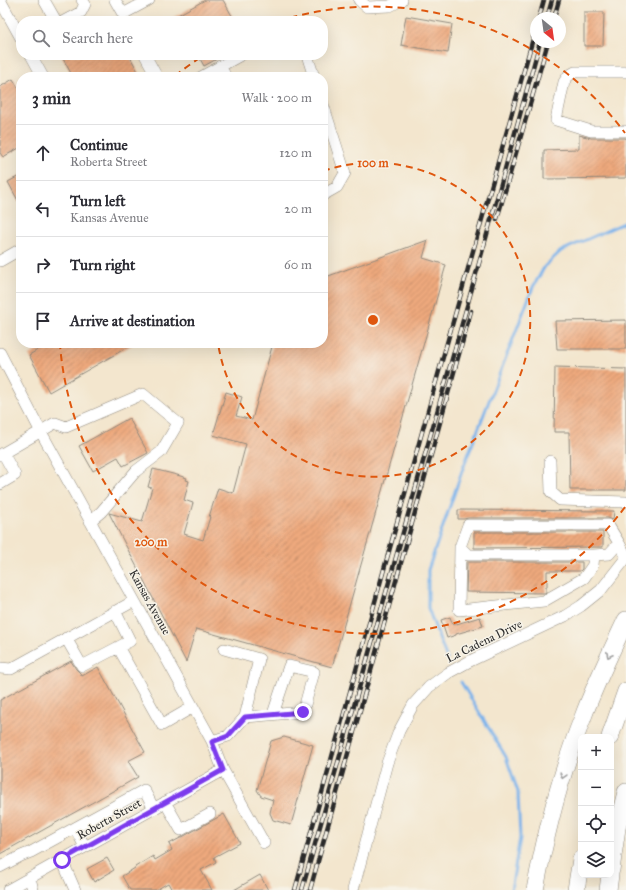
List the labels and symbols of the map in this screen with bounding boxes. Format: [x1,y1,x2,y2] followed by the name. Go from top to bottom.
[530,12,566,48] north arrow
[357,156,390,170] text: 100 m
[366,313,380,327] centre of rings
[135,535,168,549] text: 200 m
[126,567,174,637] street label: Kansas Avenue
[444,617,524,665] street label: La Cadena Drive
[606,651,614,658] one-way arrow
[294,703,312,721] route end
[559,773,568,780] one-way arrow
[74,795,144,842] street label: Roberta Street
[53,851,71,869] route start

